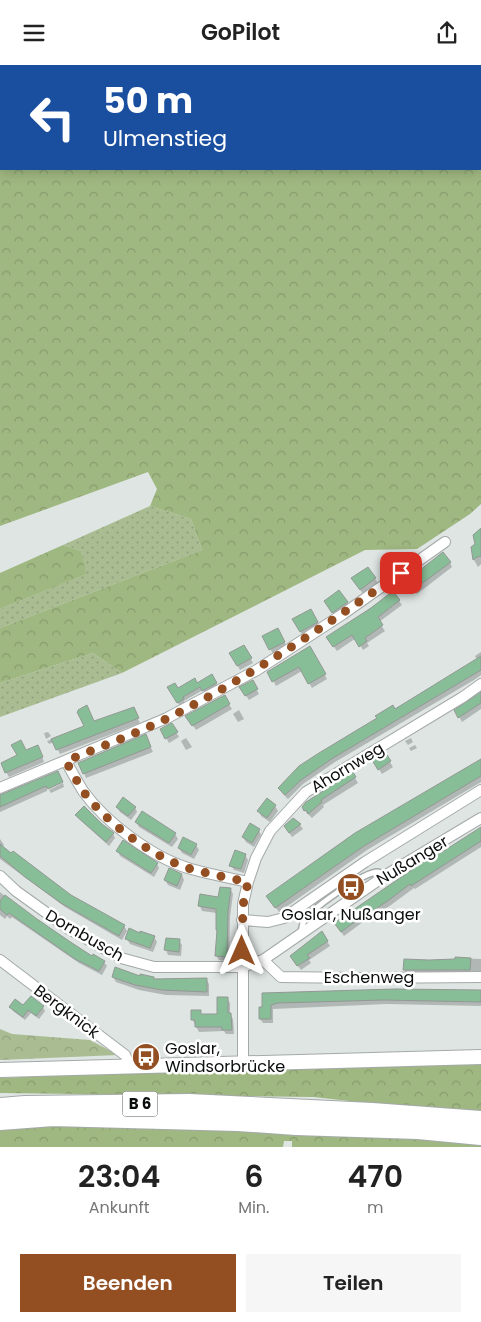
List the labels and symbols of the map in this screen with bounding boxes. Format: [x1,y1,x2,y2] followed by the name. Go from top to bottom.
[380,552,422,594] pin
[306,737,388,798] street label: Ahornweg
[372,830,453,891] street label: Nußanger
[336,872,366,902] bus stop icon: Goslar, Nußanger
[281,903,421,926] place label: Goslar, Nußanger
[41,904,128,967] street label: Dornbusch
[215,924,267,976] position arrow
[324,966,414,989] street label: Eschenweg
[29,979,105,1044] street label: Bergknick
[165,1037,285,1078] place label: Goslar, Windsorbrücke
[131,1042,161,1072] bus stop icon: Goslar, Windsorbrücke
[122,1091,158,1117] road number: B 6

